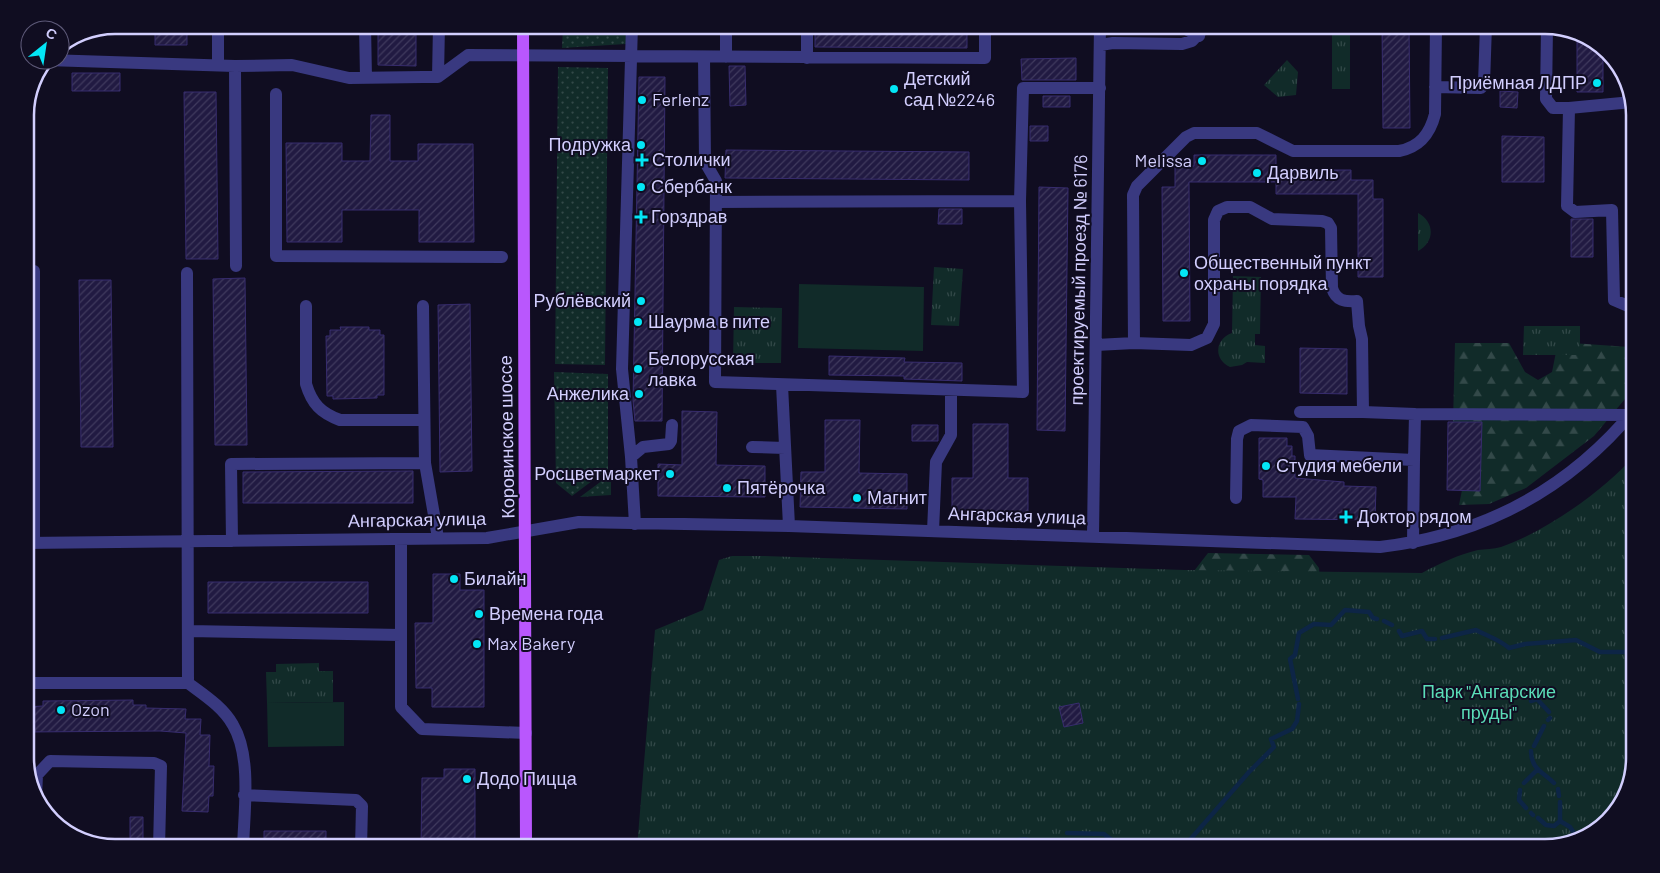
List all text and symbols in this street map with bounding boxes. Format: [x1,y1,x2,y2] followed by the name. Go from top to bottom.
[20,20,70,70] north arrow
[43,23,60,43] text: С
[904,67,995,110] place label: Детский сад №2246
[1449,71,1587,93] place label: Приёмная ЛДПР
[1591,77,1603,89] marker: Приёмная ЛДПР
[888,83,900,95] marker: Детский сад №2246
[652,88,709,110] place label: Ferlenz
[636,94,648,106] marker: Ferlenz
[549,133,632,155] place label: Подружка
[635,139,647,151] marker: Подружка
[652,148,731,170] place label: Столички
[1135,149,1192,171] place label: Melissa
[636,154,648,166] marker: Столички
[1065,154,1091,406] street label: проектируемый проезд № 6176
[1196,155,1208,167] marker: Melissa
[1267,161,1339,183] place label: Дарвиль
[1251,167,1263,179] marker: Дарвиль
[651,175,732,197] place label: Сбербанк
[635,181,647,193] marker: Сбербанк
[651,205,727,227] place label: Горздрав
[635,211,647,223] marker: Горздрав
[1194,251,1371,294] place label: Общественный пункт охраны порядка
[1178,267,1190,279] marker: Общественный пункт охраны порядка
[533,289,631,311] place label: Рублёвский
[635,295,647,307] marker: Рублёвский
[648,310,770,332] place label: Шаурма в пите
[632,316,644,328] marker: Шаурма в пите
[648,347,755,390] place label: Белорусская лавка
[494,355,518,519] street label: Коровинское шоссе
[632,363,644,375] marker: Белорусская лавка
[547,382,630,404] place label: Анжелика
[633,388,645,400] marker: Анжелика
[1276,454,1402,476] place label: Студия мебели
[1260,460,1272,472] marker: Студия мебели
[534,462,660,484] place label: Росцветмаркет
[664,468,676,480] marker: Росцветмаркет
[737,476,826,498] place label: Пятёрочка
[721,482,733,494] marker: Пятёрочка
[867,486,927,508] place label: Магнит
[851,492,863,504] marker: Магнит
[948,502,1087,528] street label: Ангарская улица
[1357,505,1472,527] place label: Доктор рядом
[348,507,487,531] street label: Ангарская улица
[1339,510,1353,524] marker: Доктор рядом
[464,567,526,589] place label: Билайн
[448,573,460,585] marker: Билайн
[489,602,604,624] place label: Времена года
[473,608,485,620] marker: Времена года
[487,632,575,654] place label: Max Bakery
[471,638,483,650] marker: Max Bakery
[1422,680,1556,723] park label: Парк "Ангарские пруды"
[71,698,110,720] place label: Ozon
[55,704,67,716] marker: Ozon
[477,767,578,789] place label: Додо Пицца
[461,773,473,785] marker: Додо Пицца

